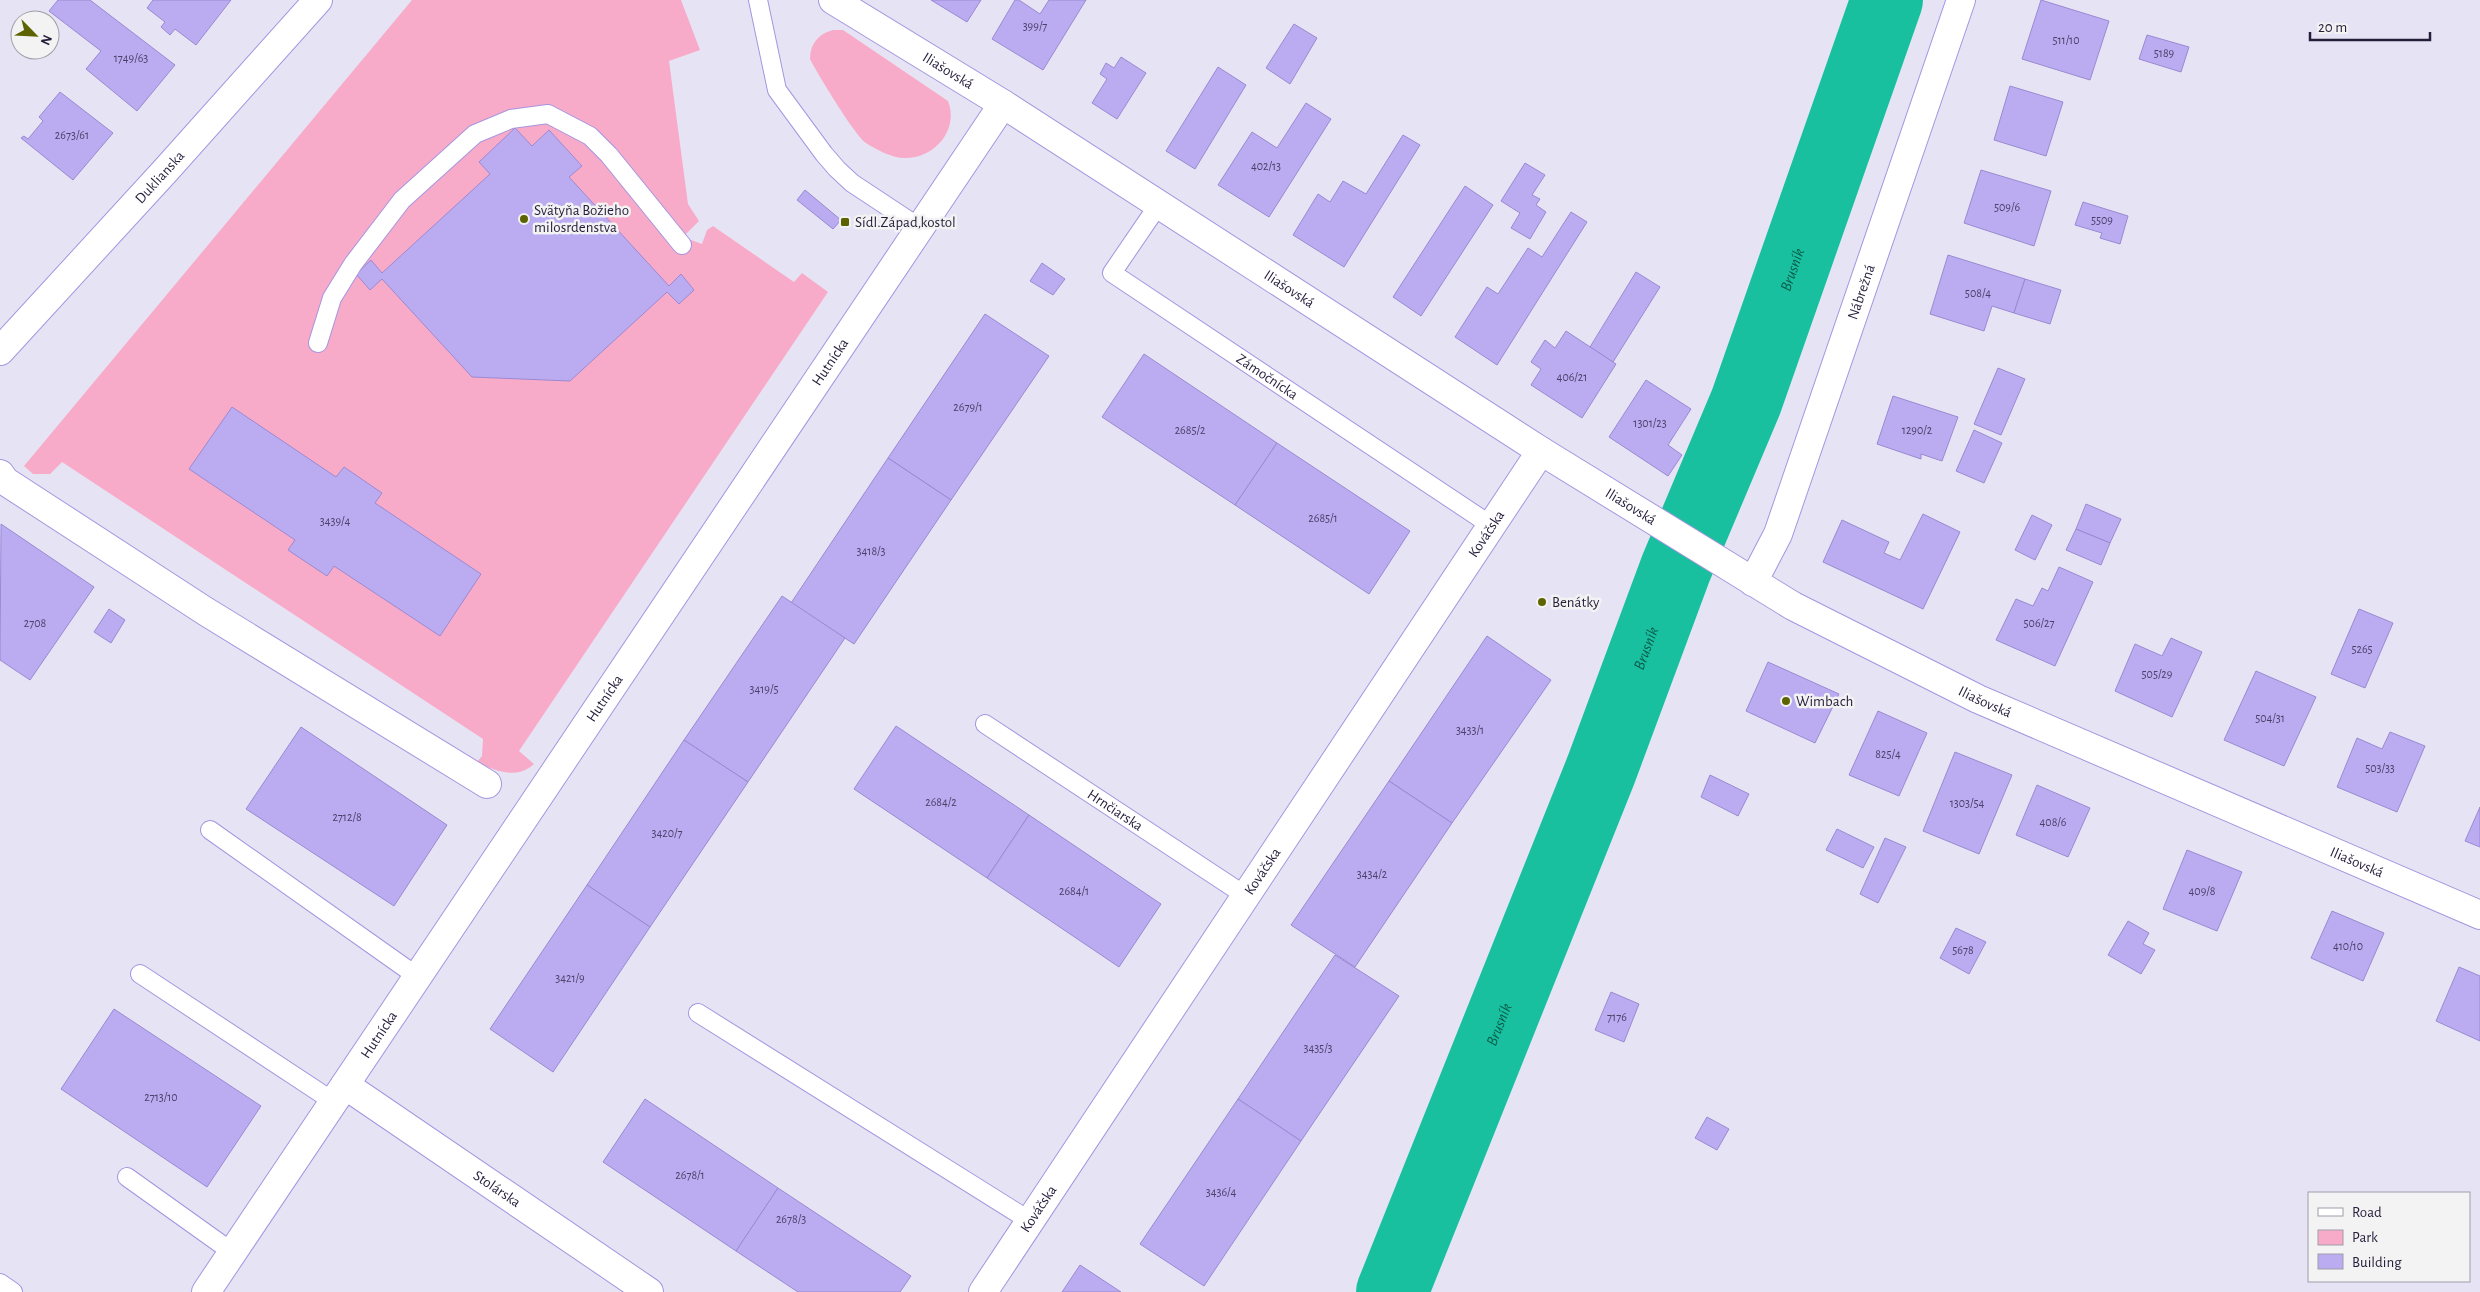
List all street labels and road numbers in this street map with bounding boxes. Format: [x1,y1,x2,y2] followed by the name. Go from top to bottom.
[920,49,976,92] street label: Iliašovská
[132,148,187,206] street label: Duklianska
[1845,262,1877,321] street label: Nábrežná
[1262,267,1317,310] street label: Iliašovská
[809,336,851,388] street label: Hutnícka
[1234,351,1301,402] street label: Zámočnícka
[1603,485,1659,527] street label: Iliašovská
[1465,507,1507,560] street label: Kováčska
[583,672,625,725] street label: Hutnícka
[1956,683,2014,720] street label: Iliašovská
[1085,786,1146,833] street label: Hrnčiarska
[2328,844,2386,880] street label: Iliašovská
[1241,845,1283,897] street label: Kováčska
[358,1008,400,1061] street label: Hutnícka
[471,1167,523,1210] street label: Stolárska
[1017,1182,1059,1235] street label: Kováčska

